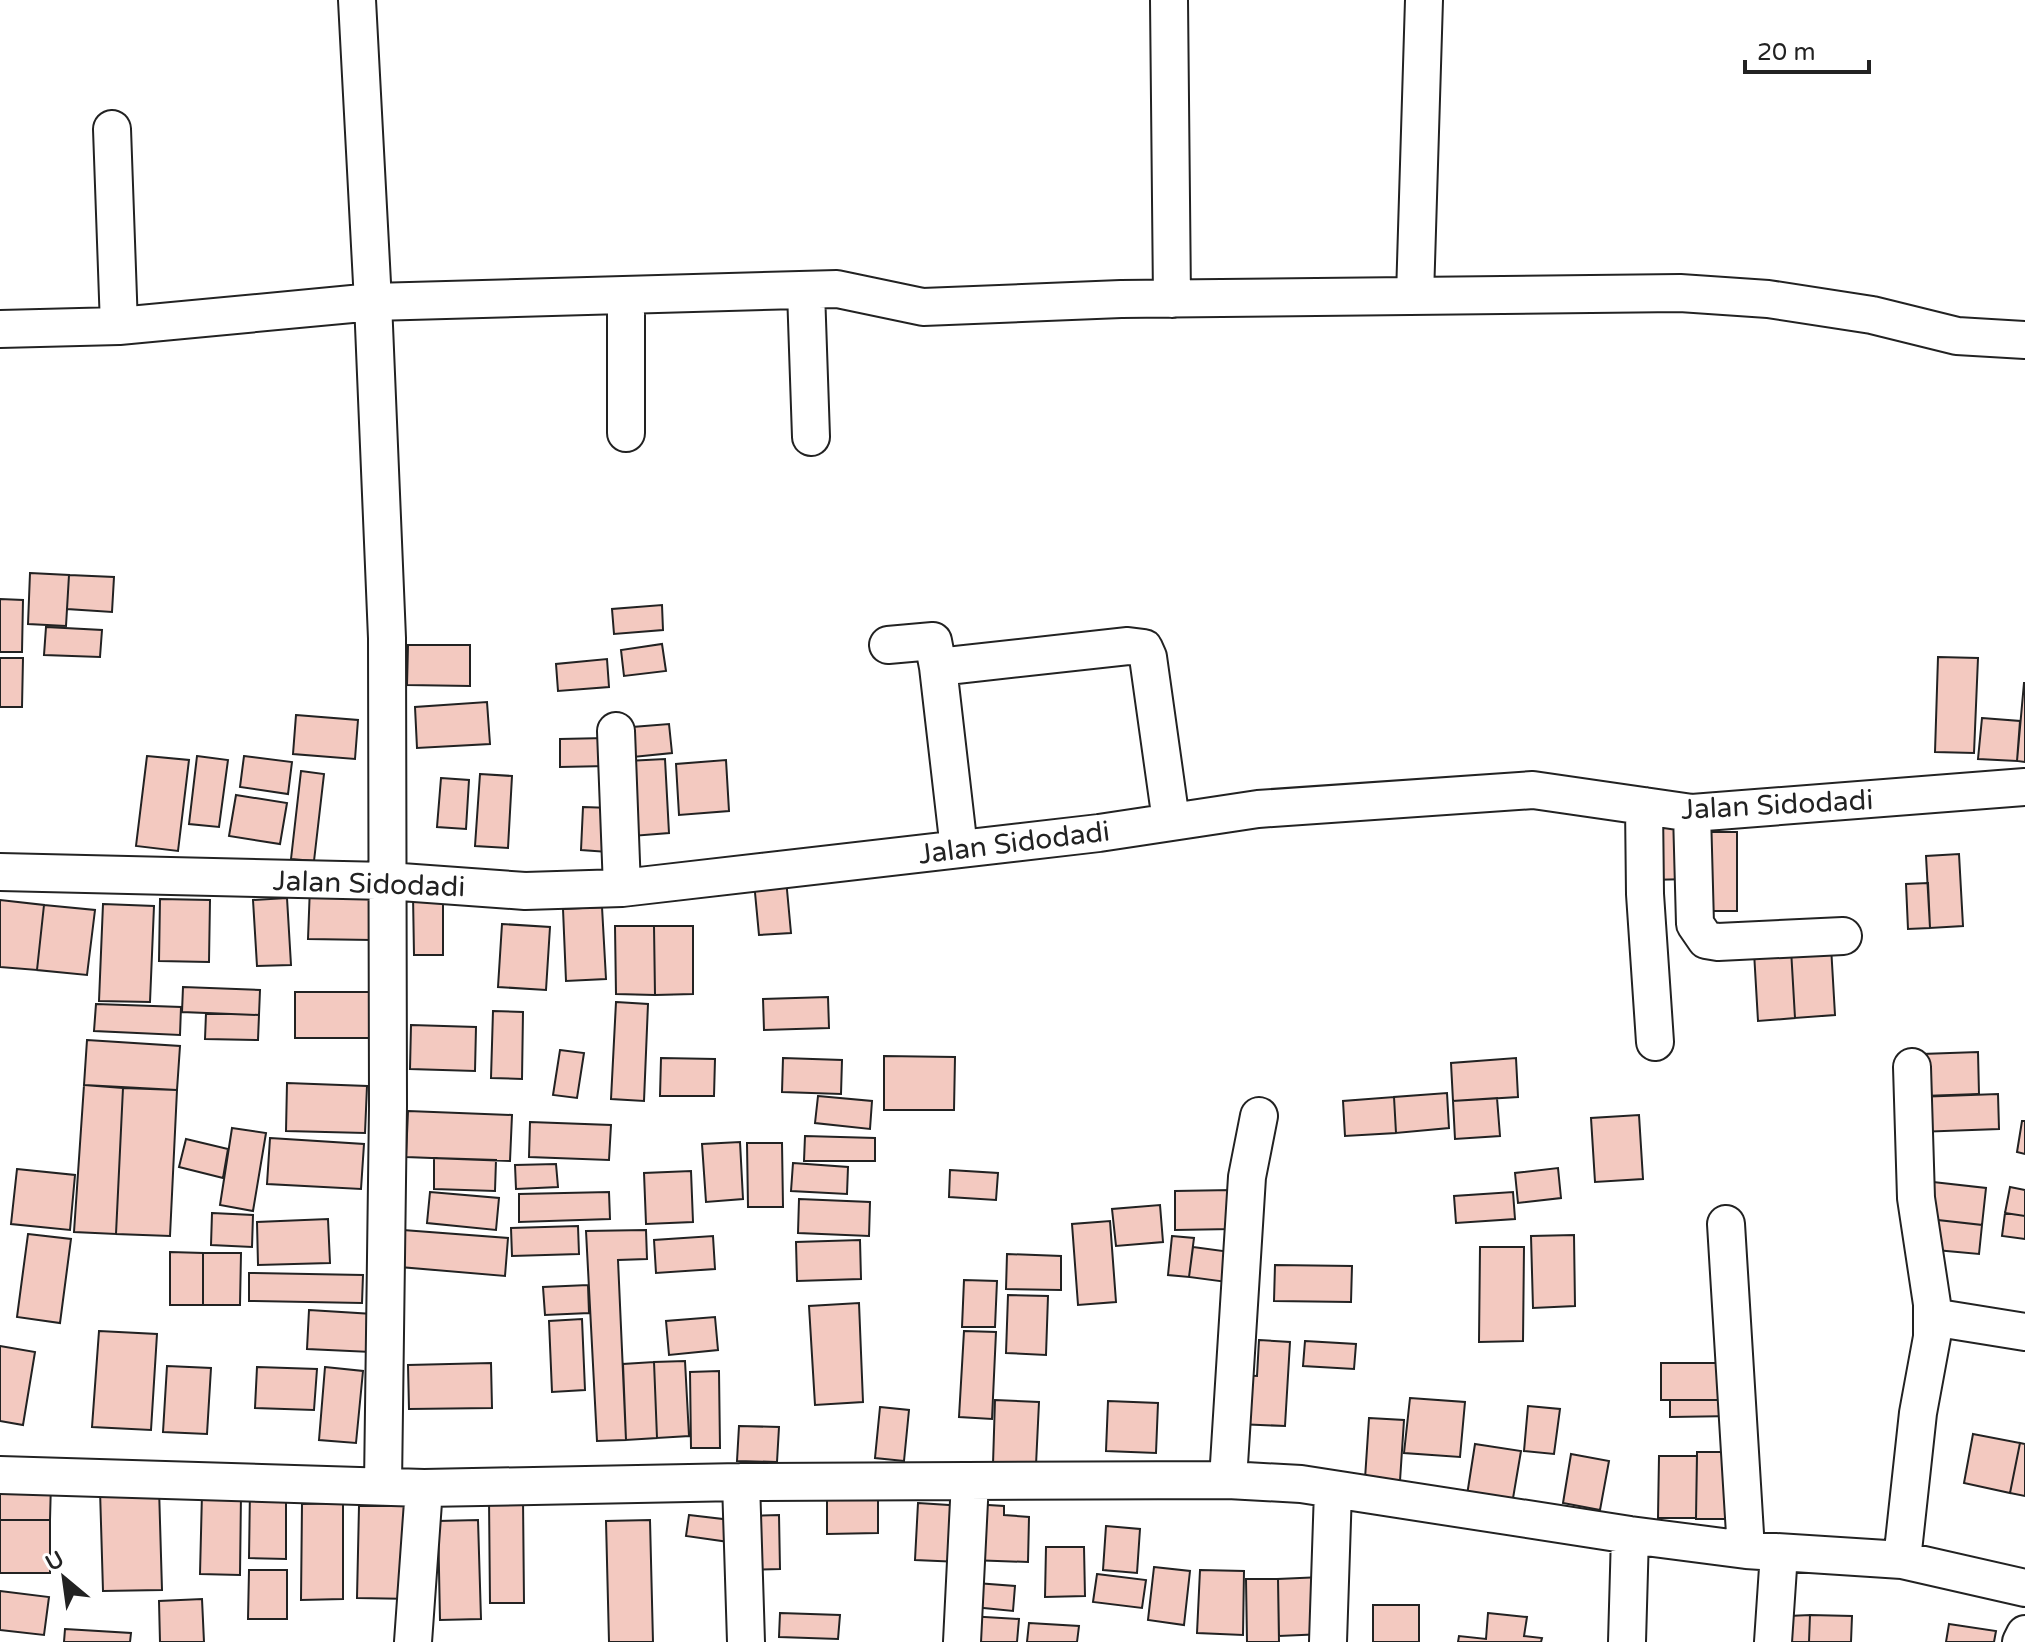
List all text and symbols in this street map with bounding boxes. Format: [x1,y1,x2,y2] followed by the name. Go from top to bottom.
[1745,24,1869,74] scale bar
[1757,38,1815,67] text: 20 m
[1680,783,1874,827] street label: Jalan Sidodadi
[917,814,1112,872] street label: Jalan Sidodadi
[272,864,466,904] street label: Jalan Sidodadi
[24,1538,104,1618] north arrow
[41,1546,68,1577] text: U

